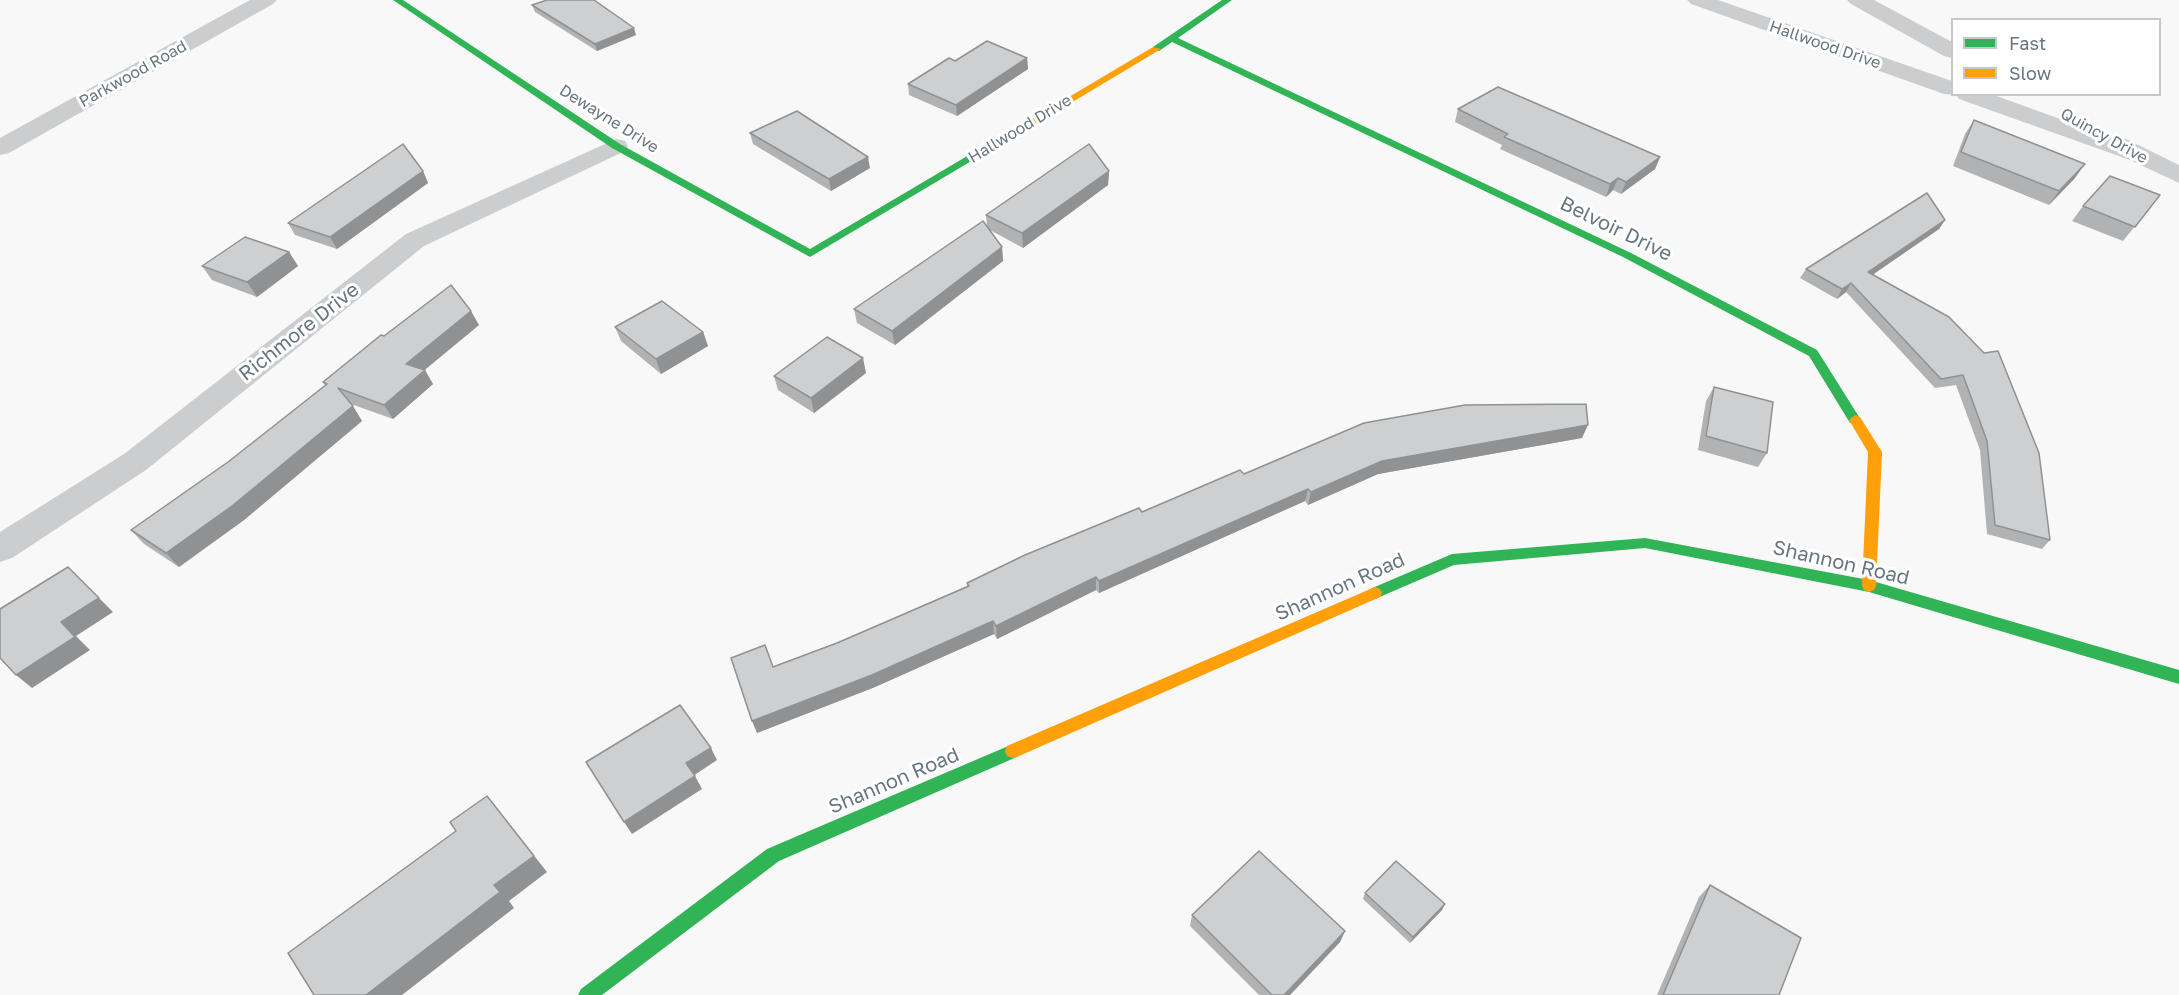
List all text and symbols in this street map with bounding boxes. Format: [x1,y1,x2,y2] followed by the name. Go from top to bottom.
[1767,17,1883,73] street label: Hallwood Drive
[1951,18,2161,96] legend
[2009,32,2046,54] text: Fast
[76,37,190,111] street label: Parkwood Road
[2009,62,2051,84] text: Slow
[556,81,662,157] street label: Dewayne Drive
[965,91,1075,167] street label: Hallwood Drive
[2057,104,2151,168] street label: Quincy Drive
[1556,192,1676,266] street label: Belvoir Drive
[234,278,364,386] street label: Richmore Drive
[1770,536,1912,590] street label: Shannon Road
[1271,548,1409,626] street label: Shannon Road
[825,743,963,819] street label: Shannon Road

